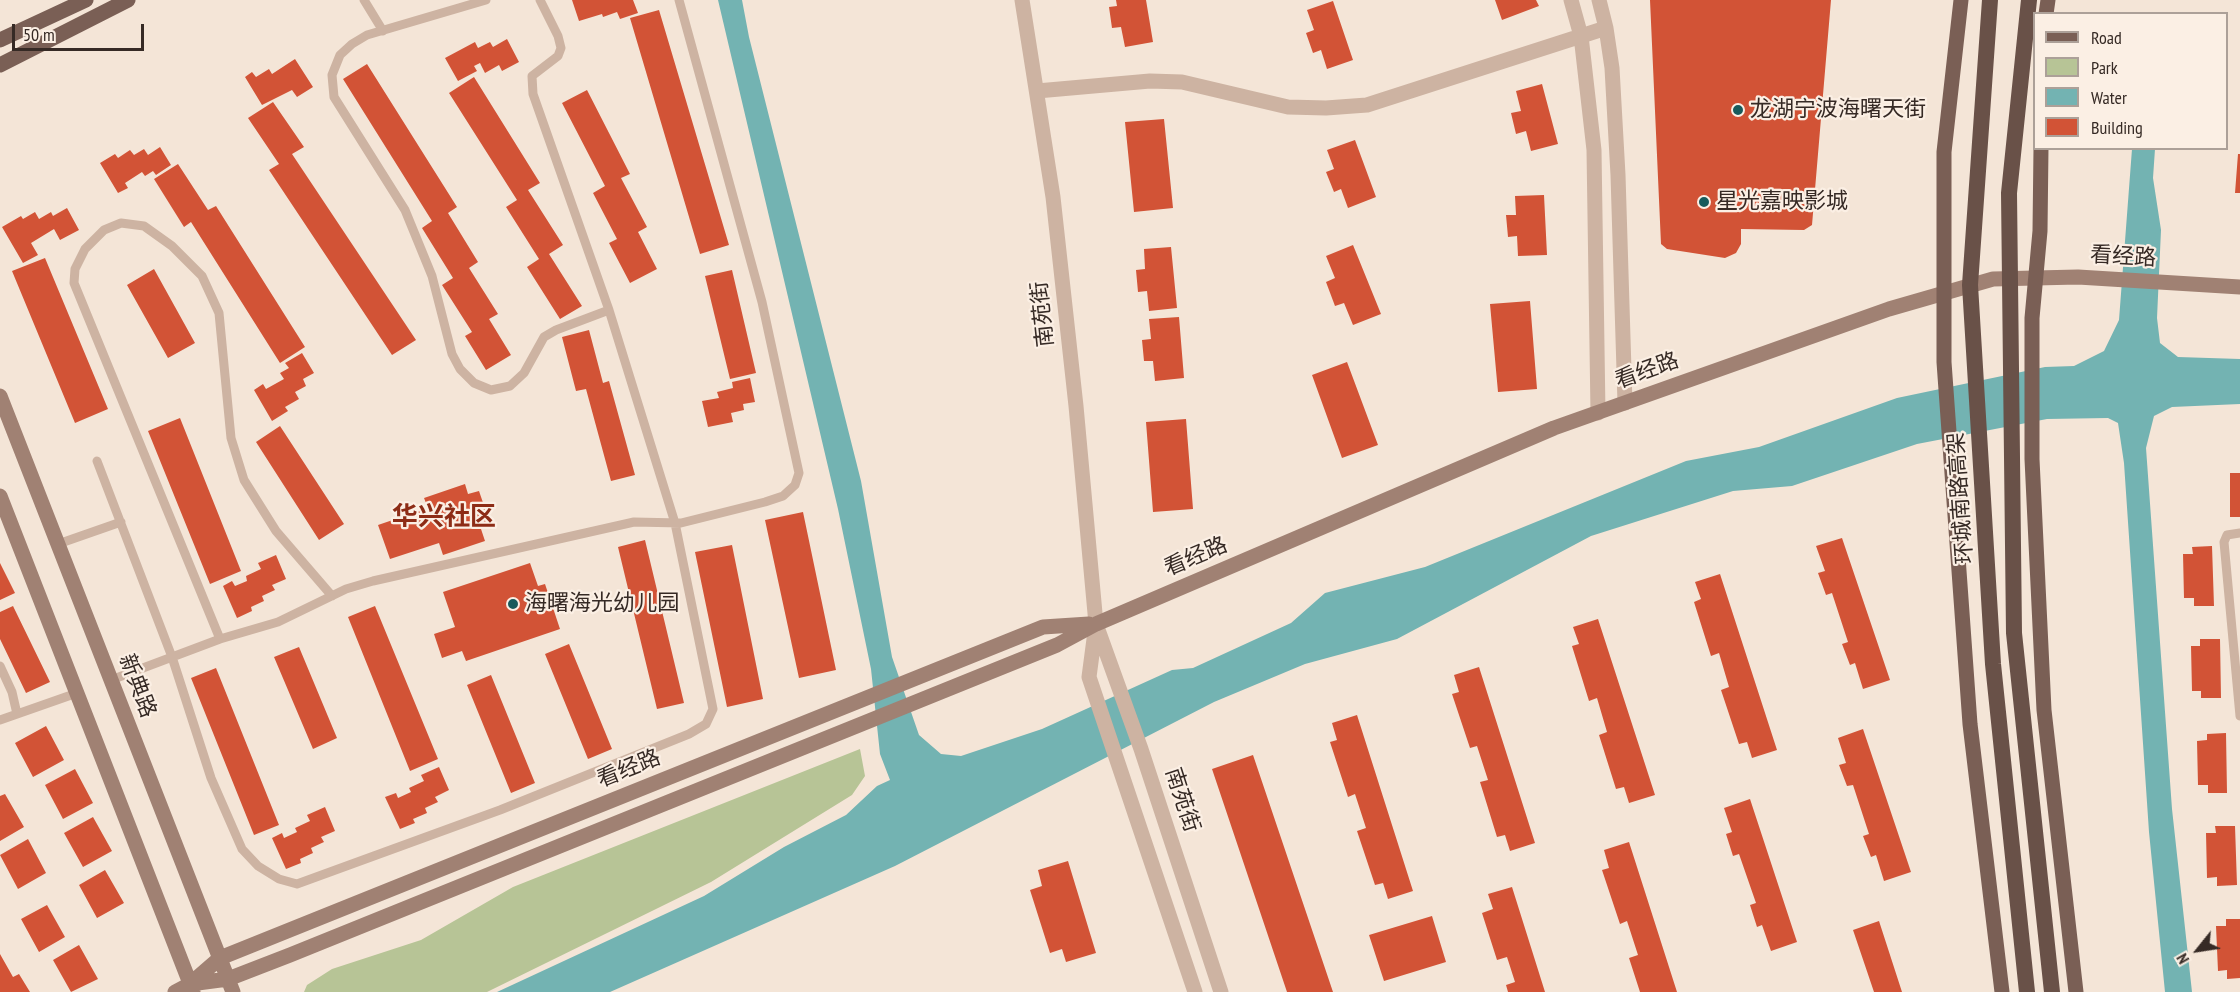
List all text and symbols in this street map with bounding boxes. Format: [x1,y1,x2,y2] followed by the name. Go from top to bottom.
[15,12,147,50] scale bar
[2033,12,2228,150] legend
[23,23,55,46] text: 50 m
[2091,26,2122,49] text: Road
[2091,56,2118,79] text: Park
[2091,86,2127,109] text: Water
[1750,97,1926,123] place label: 龙湖宁波海曙天街
[1731,103,1745,117] marker: 龙湖宁波海曙天街
[2091,116,2143,139] text: Building
[1716,189,1848,215] place label: 星光嘉映影城
[1697,195,1711,209] marker: 星光嘉映影城
[2089,242,2157,272] street label: 看经路
[1026,280,1060,348] street label: 南苑街
[1611,347,1683,395] street label: 看经路
[1943,431,1979,565] street label: 环城南路高架
[392,502,496,534] district label: 华兴社区
[1160,532,1232,582] street label: 看经路
[525,591,679,617] place label: 海曙海光幼儿园
[506,597,520,611] marker: 海曙海光幼儿园
[113,650,161,722] street label: 新典路
[593,744,665,794] street label: 看经路
[1159,765,1205,835] street label: 南苑街
[2168,920,2228,980] north arrow
[2172,950,2193,968] text: N

